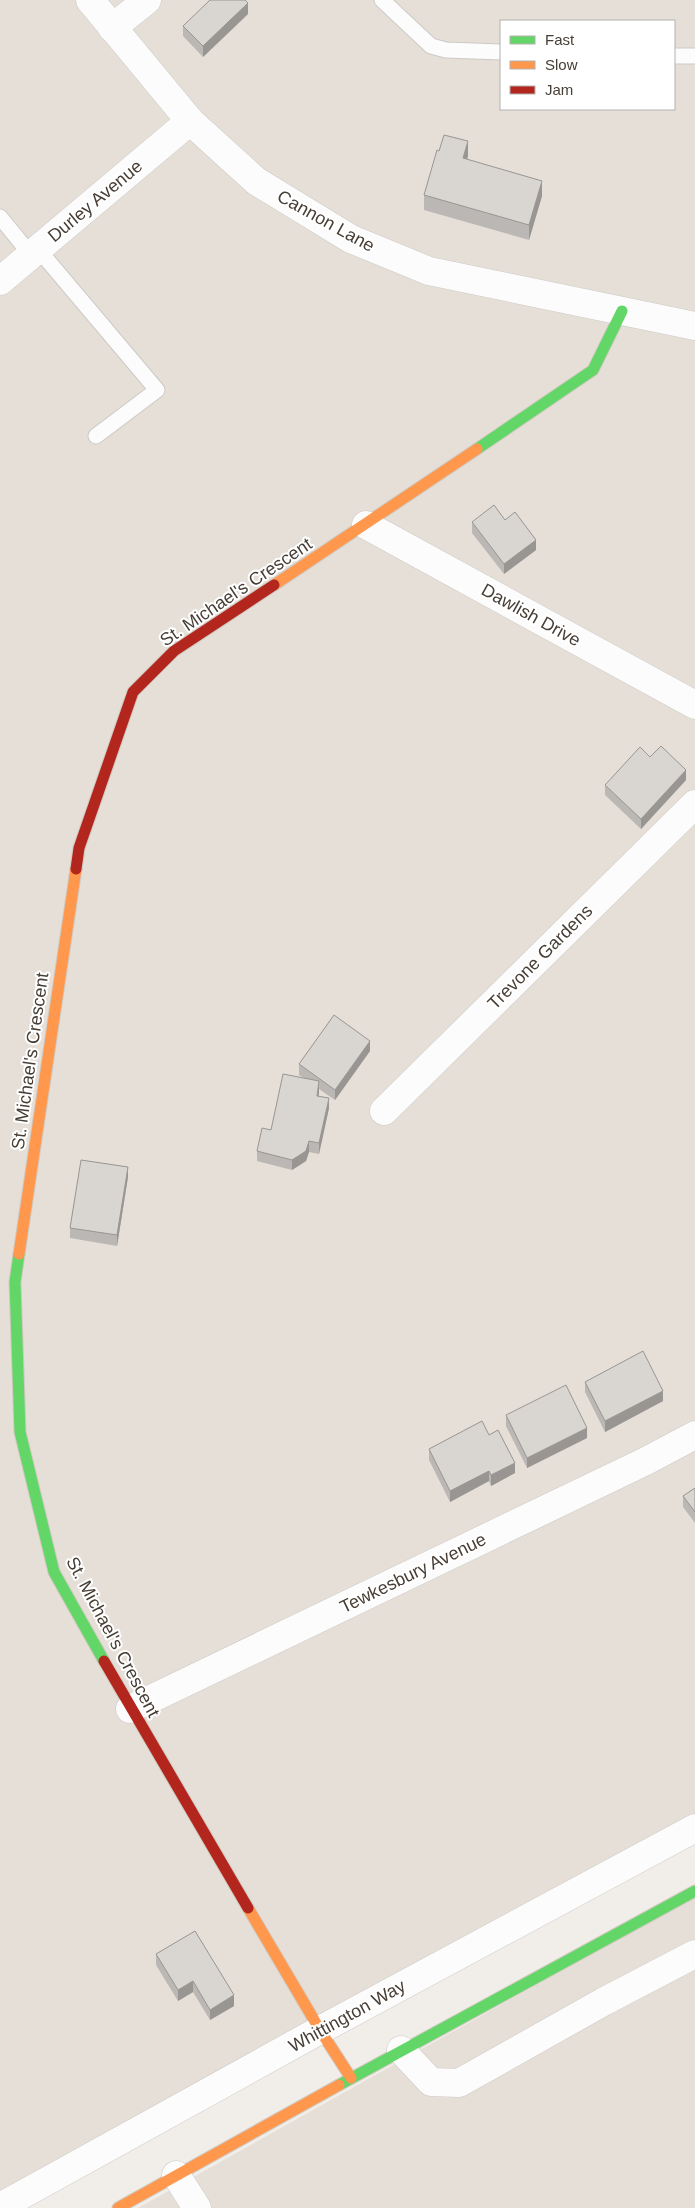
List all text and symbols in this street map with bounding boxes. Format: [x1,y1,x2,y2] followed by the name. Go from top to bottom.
[500,20,675,110] legend
[545,31,575,48] text: Fast
[545,56,578,73] text: Slow
[545,81,573,98] text: Jam
[44,156,146,246] street label: Durley Avenue
[274,186,378,256] street label: Cannon Lane
[156,534,316,650] street label: St. Michael's Crescent
[478,580,584,650] street label: Dawlish Drive
[484,901,596,1013] street label: Trevone Gardens
[8,971,52,1151] street label: St. Michael's Crescent
[337,1529,489,1617] street label: Tewkesbury Avenue
[62,1554,164,1720] street label: St. Michael's Crescent
[285,1976,409,2056] street label: Whittington Way

